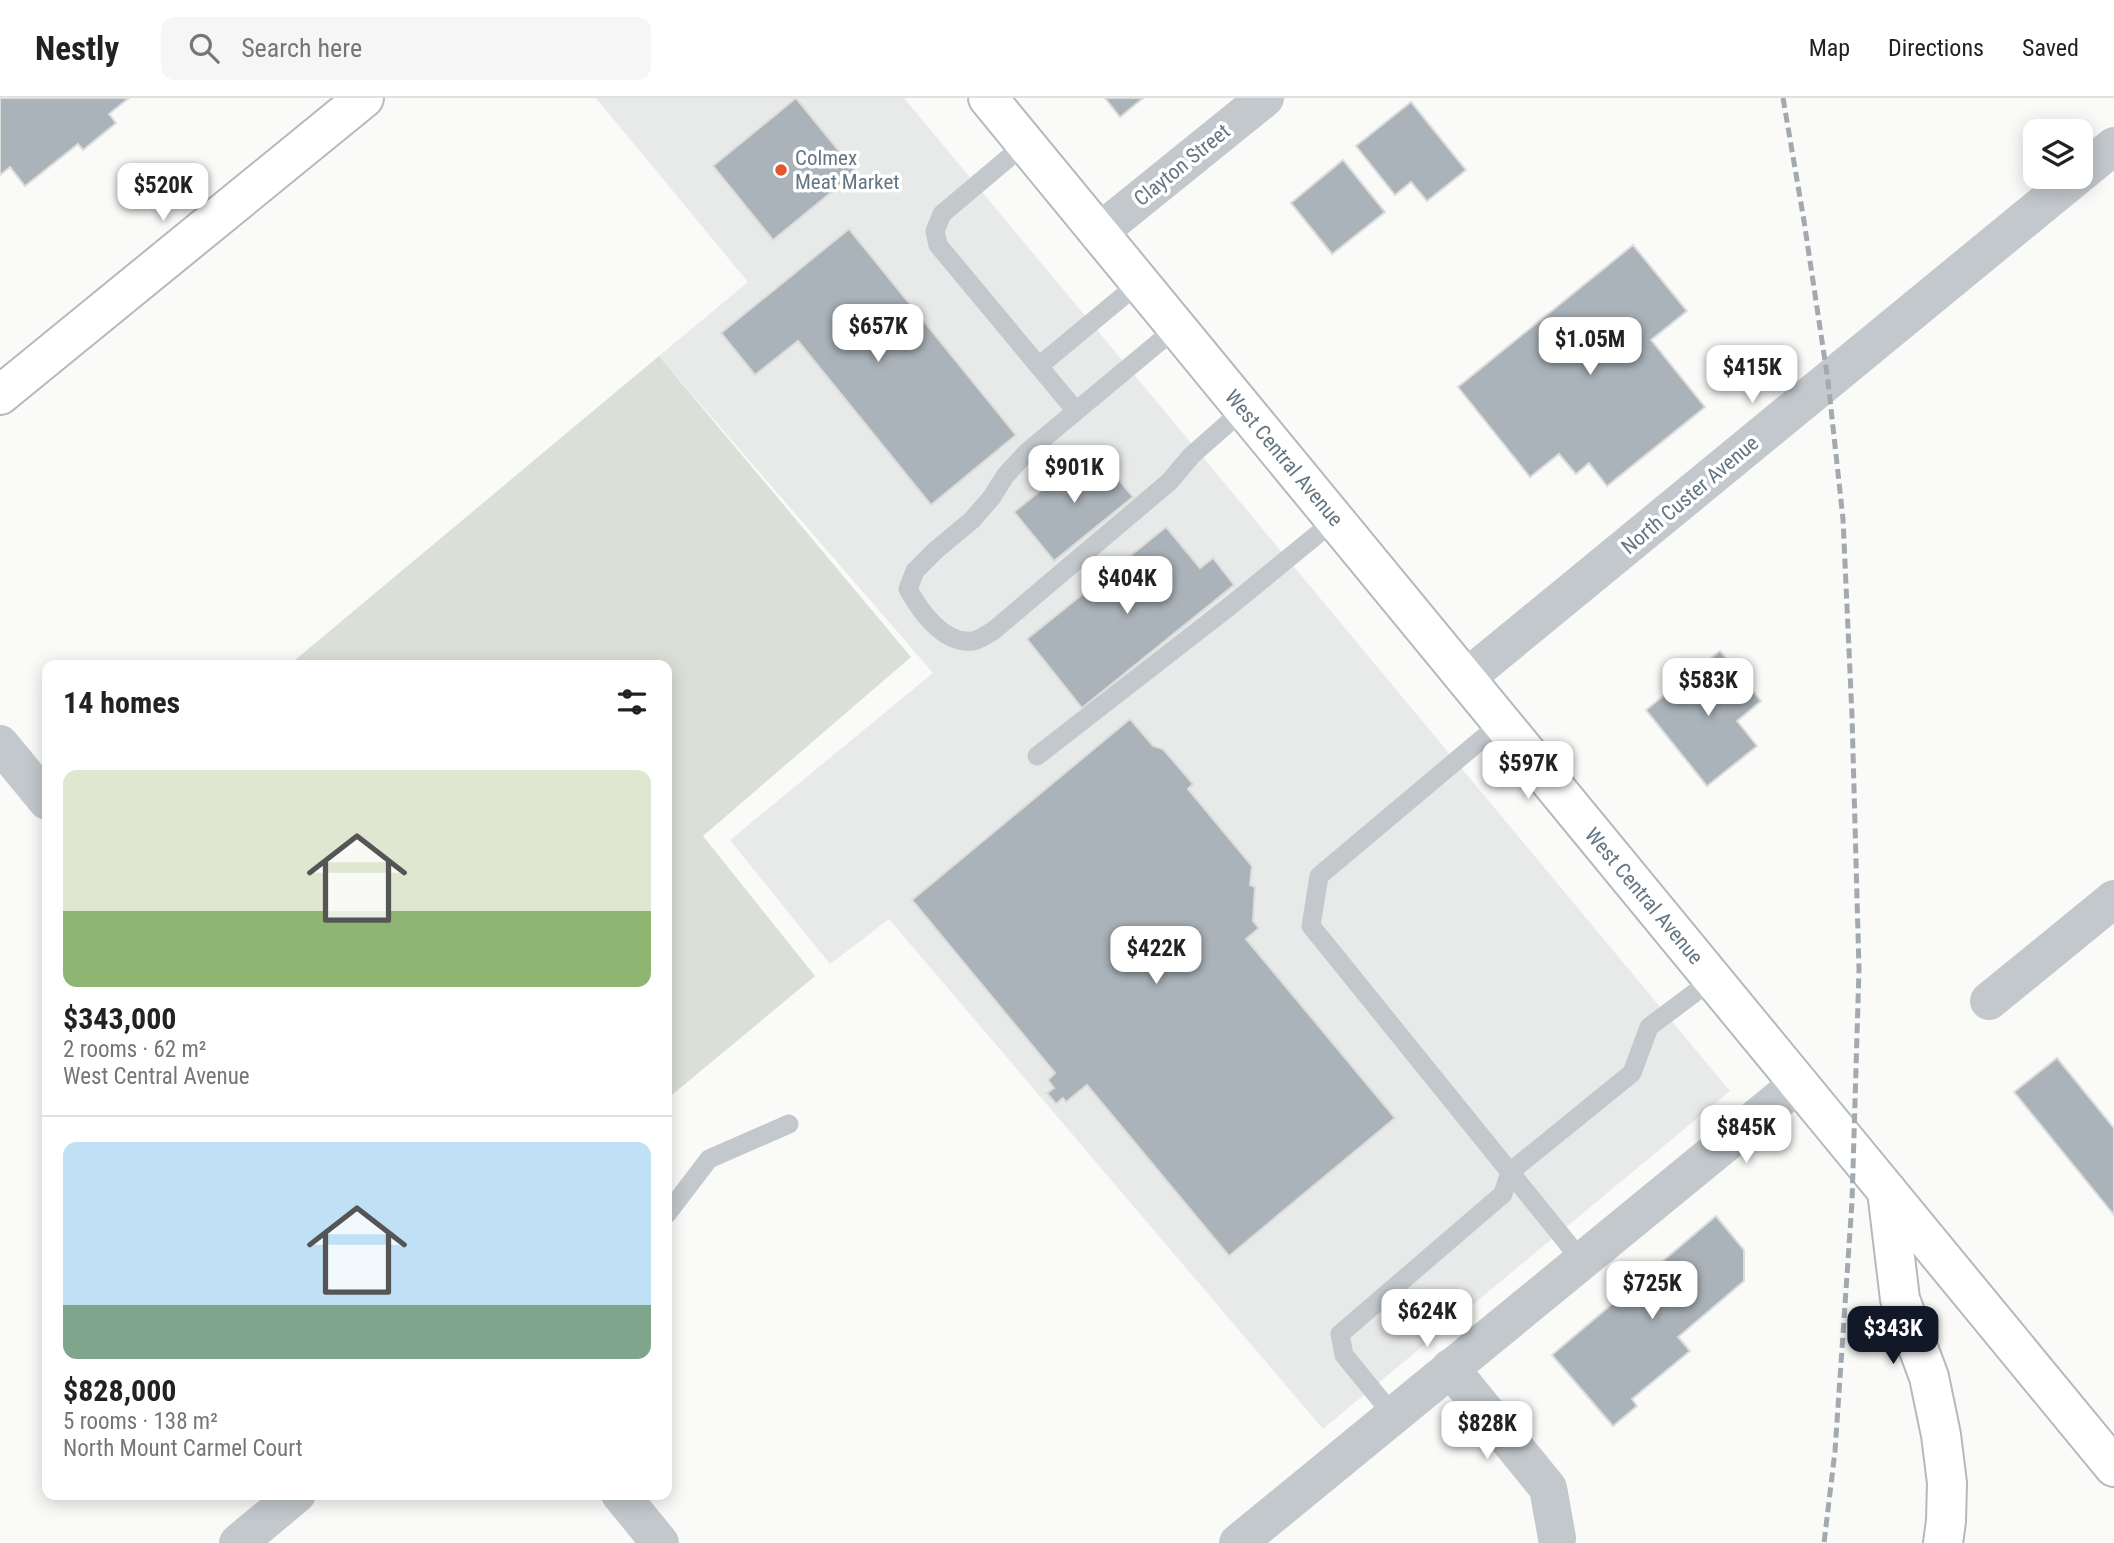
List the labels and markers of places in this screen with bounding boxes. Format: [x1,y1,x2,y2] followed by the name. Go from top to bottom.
[795,146,899,194] place label: Colmex Meat Market
[773,162,789,178] marker: Colmex Meat Market
[114,164,212,223] pin: $520K
[829,304,927,364] pin: $657K
[1533,317,1647,377] pin: $1.05M
[1703,345,1801,405] pin: $415K
[1025,446,1123,505] pin: $901K
[1078,556,1176,616] pin: $404K
[1659,658,1757,718] pin: $583K
[1479,742,1577,801] pin: $597K
[1107,926,1205,986] pin: $422K
[1697,1105,1795,1165] pin: $845K
[1603,1262,1701,1321] pin: $725K
[1378,1290,1476,1349] pin: $624K
[1844,1306,1942,1366] pin: $343K
[1438,1402,1536,1461] pin: $828K

